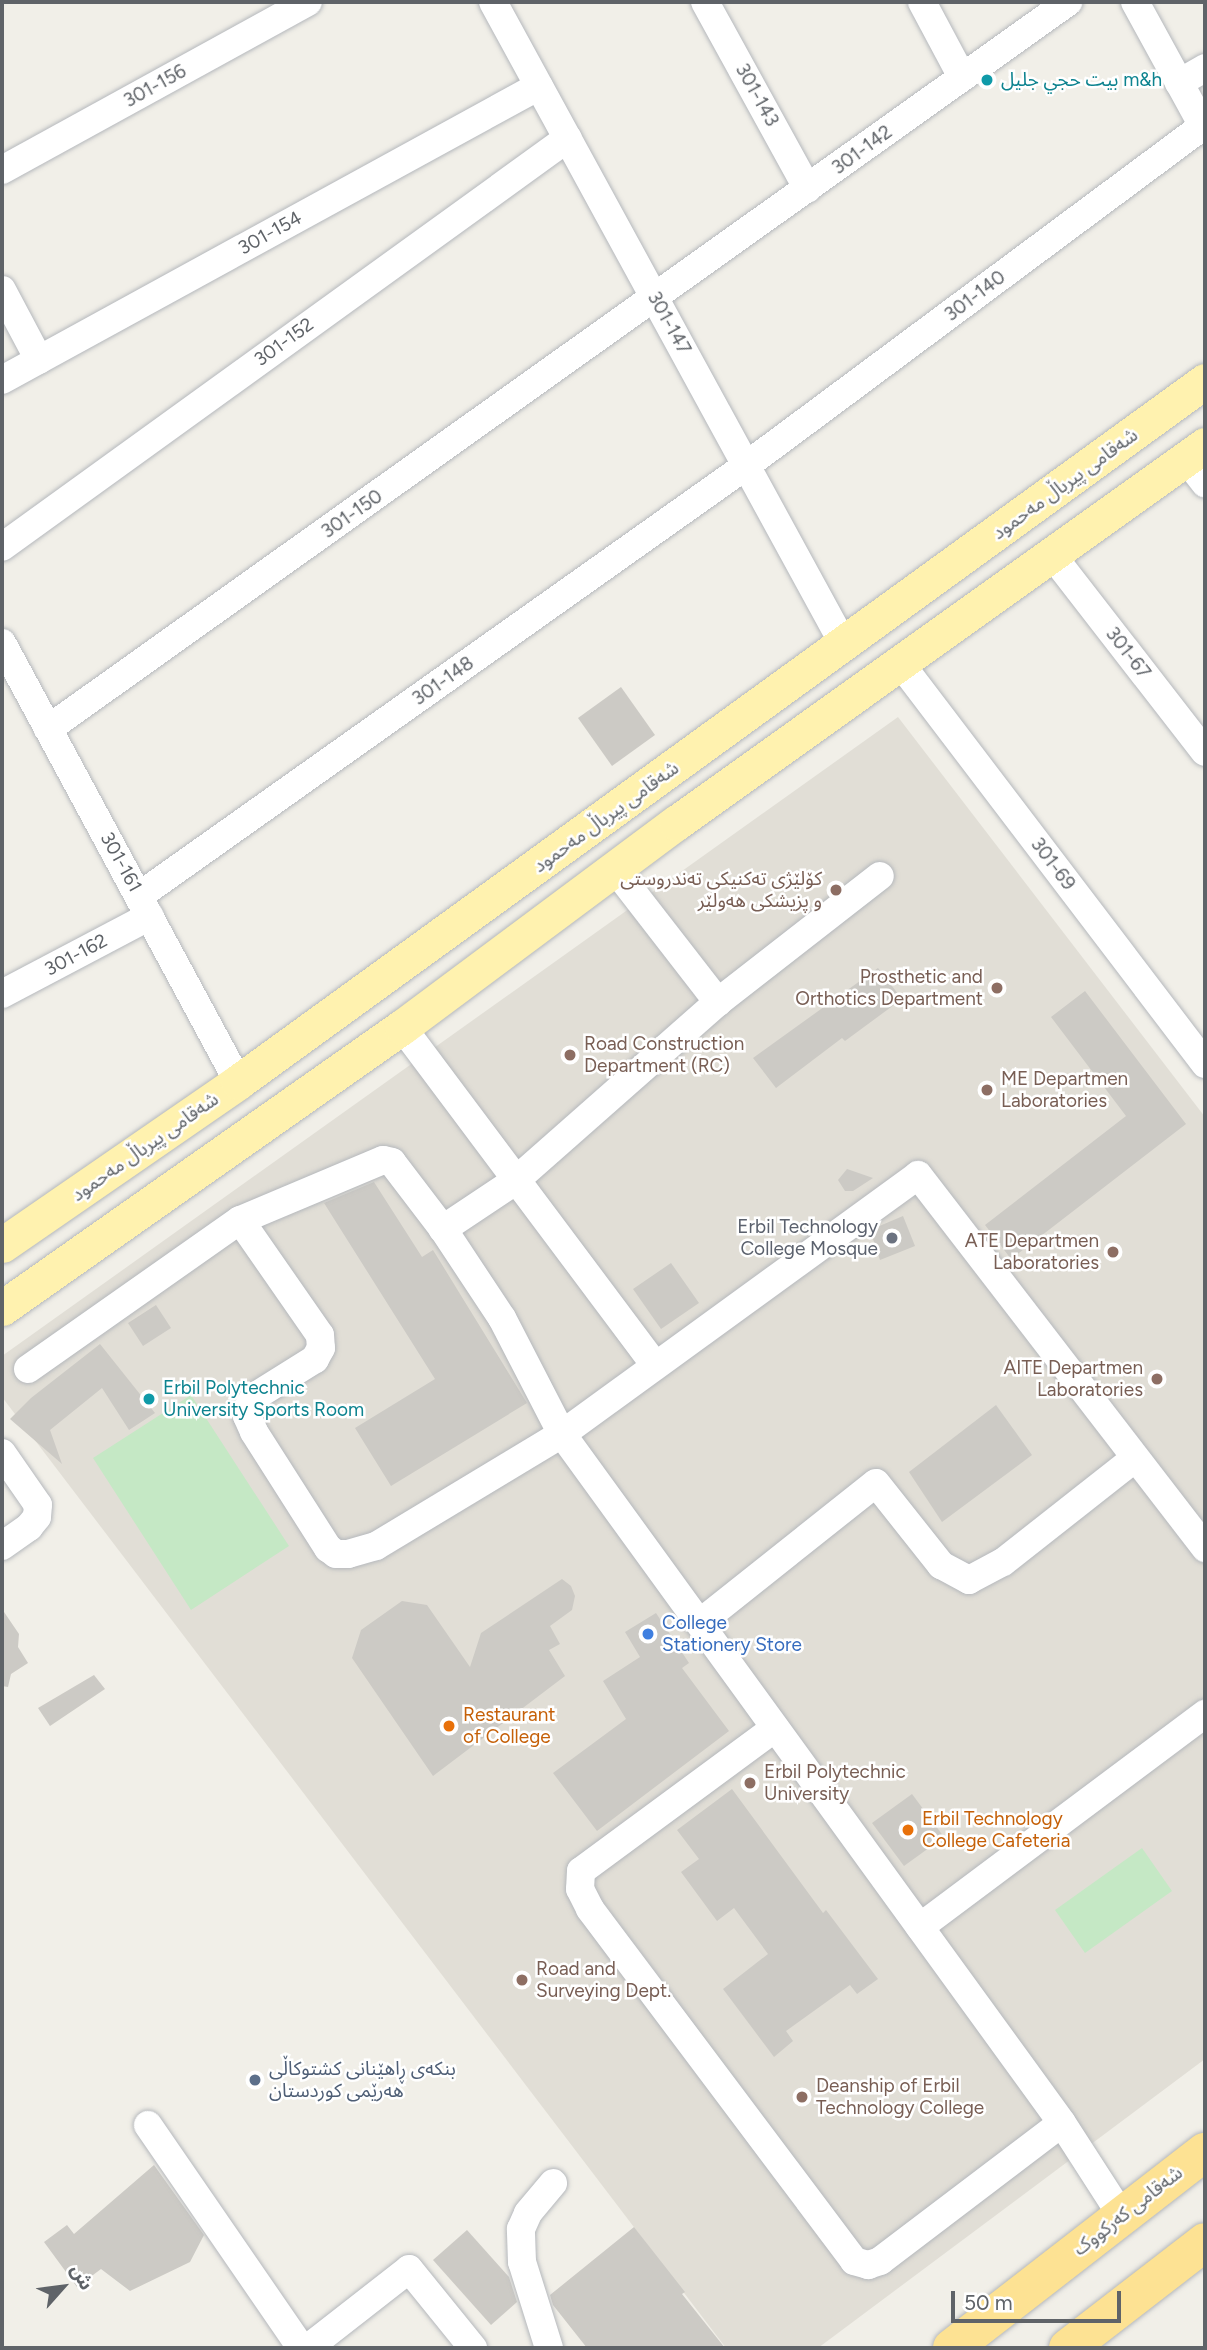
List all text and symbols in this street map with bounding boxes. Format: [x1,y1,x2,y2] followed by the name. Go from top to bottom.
[120,60,190,112] street label: 301-156
[730,60,784,130] street label: 301-143
[1001,69,1162,91] place label: بيت حجي جليل m&h
[979,72,995,88] marker: بيت حجي جليل m&h
[828,121,896,179] street label: 301-142
[234,206,306,260] street label: 301-154
[940,266,1010,326] street label: 301-140
[643,288,695,358] street label: 301-147
[250,313,318,371] street label: 301-152
[988,423,1142,545] street label: شەقامی پیرباڵ مەحمود
[317,485,387,543] street label: 301-150
[1101,623,1155,683] street label: 301-67
[408,652,478,710] street label: 301-148
[529,756,683,878] street label: شەقامی پیرباڵ مەحمود
[95,828,147,896] street label: 301-161
[1026,833,1080,895] street label: 301-69
[620,868,822,912] place label: کۆلێژی تەکنیکی تەندروستی و پزیشکی هەولێر
[828,882,844,898] marker: کۆلێژی تەکنیکی تەندروستی و پزیشکی هەولێر
[41,929,111,981] street label: 301-162
[795,966,983,1010] place label: Prosthetic and Orthotics Department
[989,980,1005,996] marker: Prosthetic and Orthotics Department
[584,1033,744,1077] place label: Road Construction Department (RC)
[562,1047,578,1063] marker: Road Construction Department (RC)
[1001,1068,1128,1112] place label: ME Departmen Laboratories
[979,1082,995,1098] marker: ME Departmen Laboratories
[67,1088,223,1206] street label: شەقامی پیرباڵ مەحمود
[737,1216,878,1260] place label: Erbil Technology College Mosque
[884,1230,900,1246] marker: Erbil Technology College Mosque
[965,1230,1099,1274] place label: ATE Departmen Laboratories
[1105,1244,1121,1260] marker: ATE Departmen Laboratories
[1003,1357,1143,1401] place label: AITE Departmen Laboratories
[1149,1371,1165,1387] marker: AITE Departmen Laboratories
[163,1377,364,1421] place label: Erbil Polytechnic University Sports Room
[141,1391,157,1407] marker: Erbil Polytechnic University Sports Room
[662,1612,802,1656] place label: College Stationery Store
[640,1626,656,1642] marker: College Stationery Store
[463,1704,555,1748] place label: Restaurant of College
[441,1718,457,1734] marker: Restaurant of College
[764,1761,906,1805] place label: Erbil Polytechnic University
[742,1775,758,1791] marker: Erbil Polytechnic University
[922,1808,1070,1852] place label: Erbil Technology College Cafeteria
[900,1822,916,1838] marker: Erbil Technology College Cafeteria
[536,1958,671,2002] place label: Road and Surveying Dept.
[514,1972,530,1988] marker: Road and Surveying Dept.
[269,2058,456,2102] place label: بنکەی ڕاهێنانی کشتوکاڵی هەرێمی کوردستان
[247,2072,263,2088] marker: بنکەی ڕاهێنانی کشتوکاڵی هەرێمی کوردستان
[816,2075,984,2119] place label: Deanship of Erbil Technology College
[794,2089,810,2105] marker: Deanship of Erbil Technology College
[1069,2161,1187,2261] street label: شەقامی کەرکووک
[28,2252,98,2322] north arrow
[66,2260,98,2294] text: ش
[955,2276,1125,2320] scale bar
[964,2290,1013,2315] text: 50 m

